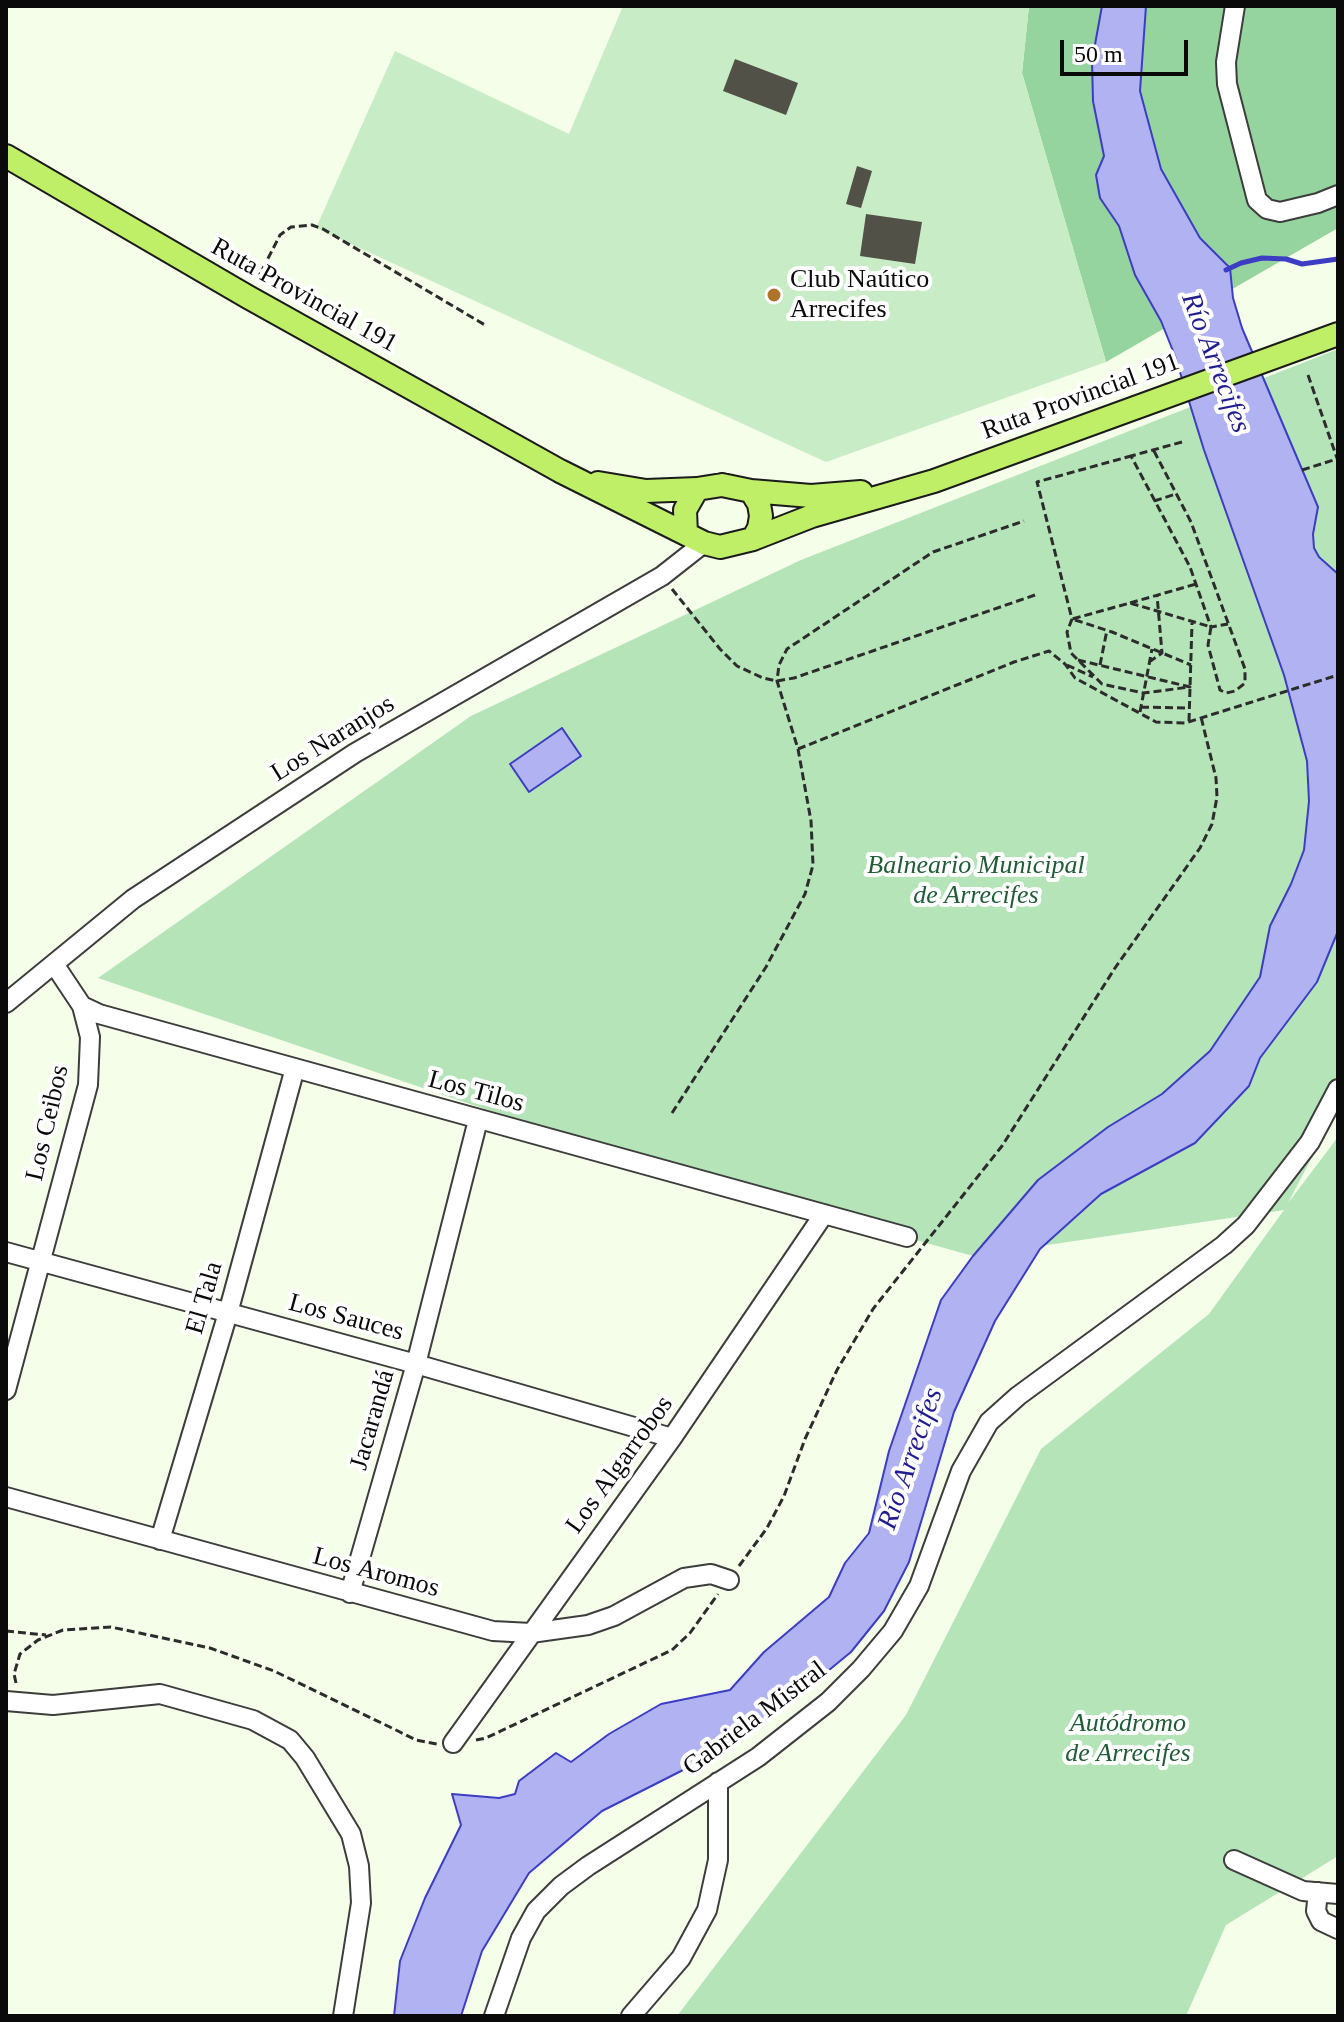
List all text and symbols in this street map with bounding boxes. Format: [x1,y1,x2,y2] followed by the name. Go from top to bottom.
[1064,24,1192,74] scale bar
[1074,41,1123,67] text: 50 m
[205,232,403,360] street label: Ruta Provincial 191
[790,264,929,326] place label: Club Naútico Arrecifes
[765,286,783,304] marker: Club Naútico Arrecifes
[1173,288,1257,438] water label: Río Arrecifes
[978,347,1184,447] street label: Ruta Provincial 191
[266,689,400,789] street label: Los Naranjos
[867,850,1085,912] park label: Balneario Municipal de Arrecifes
[20,1062,76,1184] street label: Los Ceibos
[425,1064,527,1120] street label: Los Tilos
[180,1258,230,1338] street label: El Tala
[285,1288,407,1348] street label: Los Sauces
[344,1366,402,1474] street label: Jacarandá
[871,1384,951,1534] water label: Río Arrecifes
[560,1390,680,1540] street label: Los Algarrobos
[310,1541,442,1605] street label: Los Aromos
[677,1655,833,1783] street label: Gabriela Mistral
[1065,1708,1191,1770] park label: Autódromo de Arrecifes

